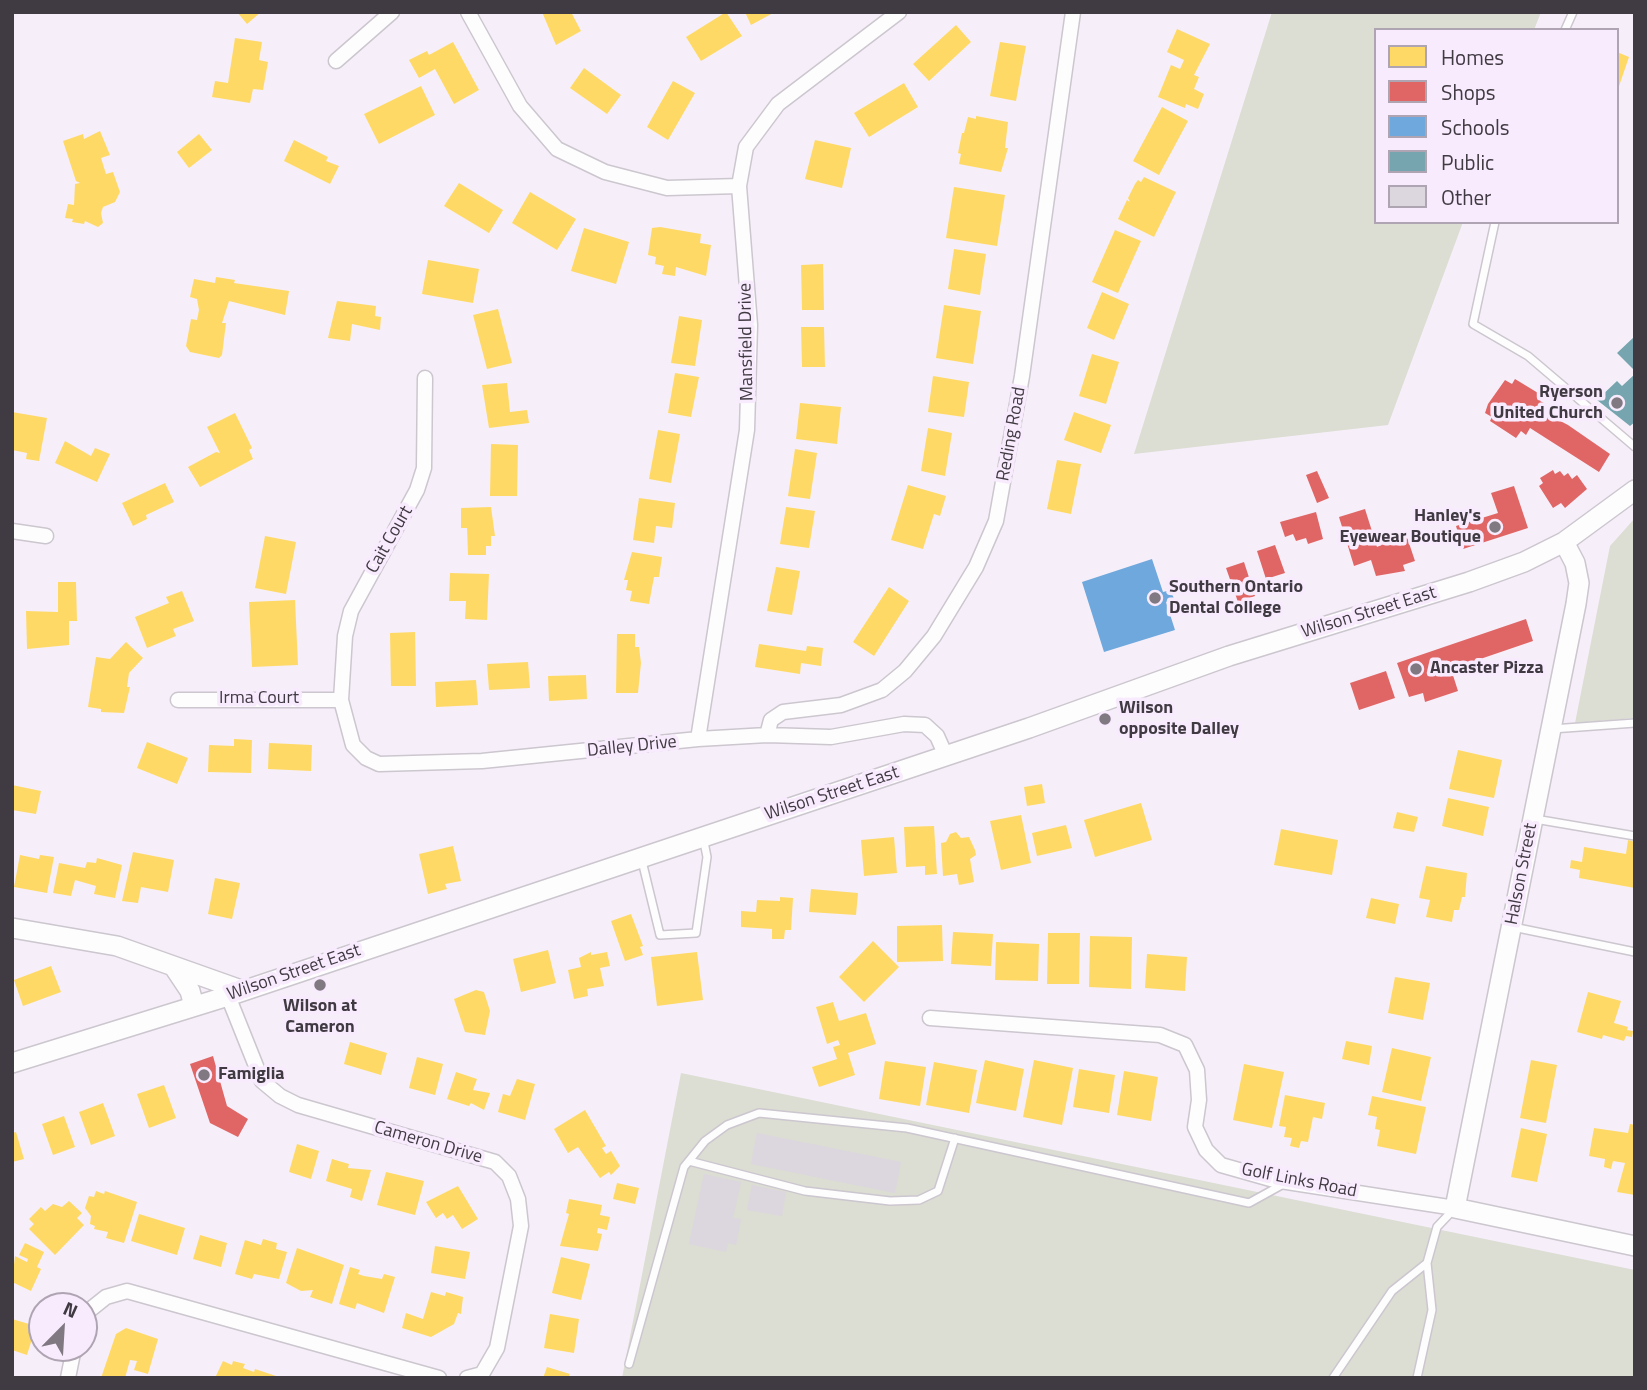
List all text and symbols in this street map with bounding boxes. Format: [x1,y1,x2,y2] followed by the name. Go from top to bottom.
[1374,28,1619,224] legend
[1441,41,1504,73] text: Homes
[1441,76,1496,108] text: Shops
[1441,111,1510,143] text: Schools
[1441,146,1494,178] text: Public
[1441,181,1491,213] text: Other
[735,283,759,401] street label: Mansfield Drive
[1493,382,1603,424] place label: Ryerson United Church
[993,385,1031,483] street label: Reding Road
[1609,395,1625,411] marker: Ryerson United Church
[362,502,418,578] street label: Cait Court
[1339,506,1481,548] place label: Hanley's Eyewear Boutique
[1487,519,1503,535] marker: Hanley's Eyewear Boutique
[1169,577,1303,620] place label: Southern Ontario Dental College
[1299,582,1439,644] street label: Wilson Street East
[1147,590,1163,606] marker: Southern Ontario Dental College
[1430,658,1544,680] place label: Ancaster Pizza
[1408,661,1424,677] marker: Ancaster Pizza
[219,688,299,710] street label: Irma Court
[1119,698,1239,740] place label: Wilson opposite Dalley
[1097,711,1113,727] marker: Wilson opposite Dalley
[586,732,678,762] street label: Dalley Drive
[762,762,902,826] street label: Wilson Street East
[1502,821,1542,927] street label: Halson Street
[224,940,364,1006] street label: Wilson Street East
[312,977,328,993] marker: Wilson at Cameron
[283,996,357,1038] place label: Wilson at Cameron
[218,1064,285,1086] place label: Famiglia
[196,1067,212,1083] marker: Famiglia
[371,1117,485,1169] street label: Cameron Drive
[1240,1159,1358,1203] street label: Golf Links Road
[28,1292,98,1362] north arrow
[59,1293,83,1325] text: N

